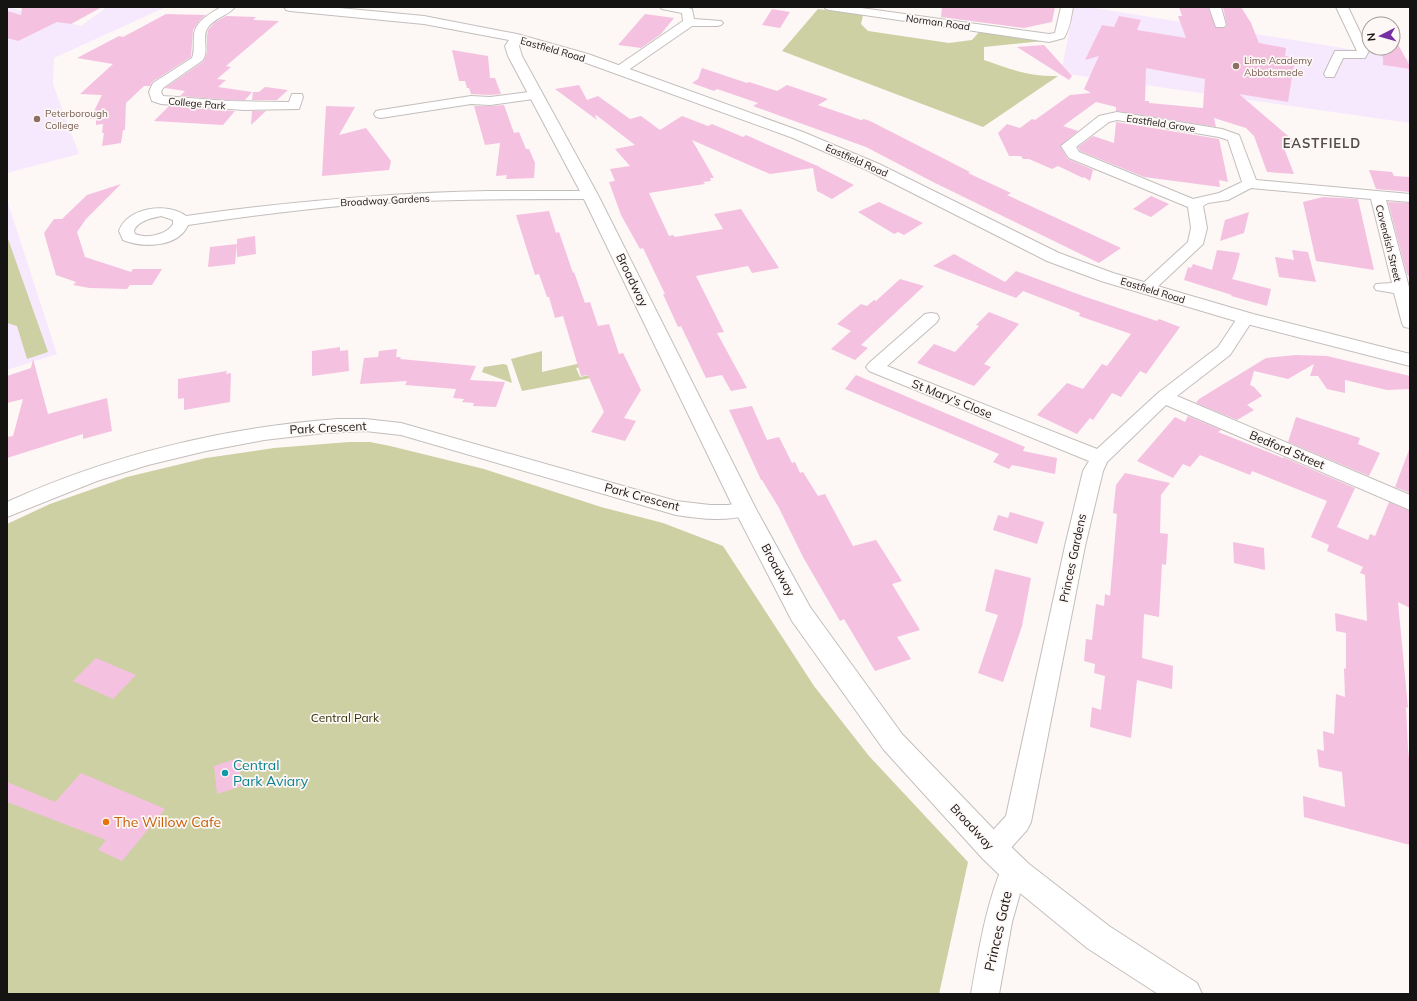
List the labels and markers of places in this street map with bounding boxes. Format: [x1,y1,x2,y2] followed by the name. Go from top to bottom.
[1244,54,1313,79] place label: Lime Academy Abbotsmede
[1231,61,1241,71] marker: Lime Academy Abbotsmede
[45,107,108,132] place label: Peterborough College
[32,114,42,124] marker: Peterborough College
[233,756,309,790] place label: Central Park Aviary
[220,768,230,778] marker: Central Park Aviary
[114,813,221,831] place label: The Willow Cafe
[101,817,111,827] marker: The Willow Cafe

